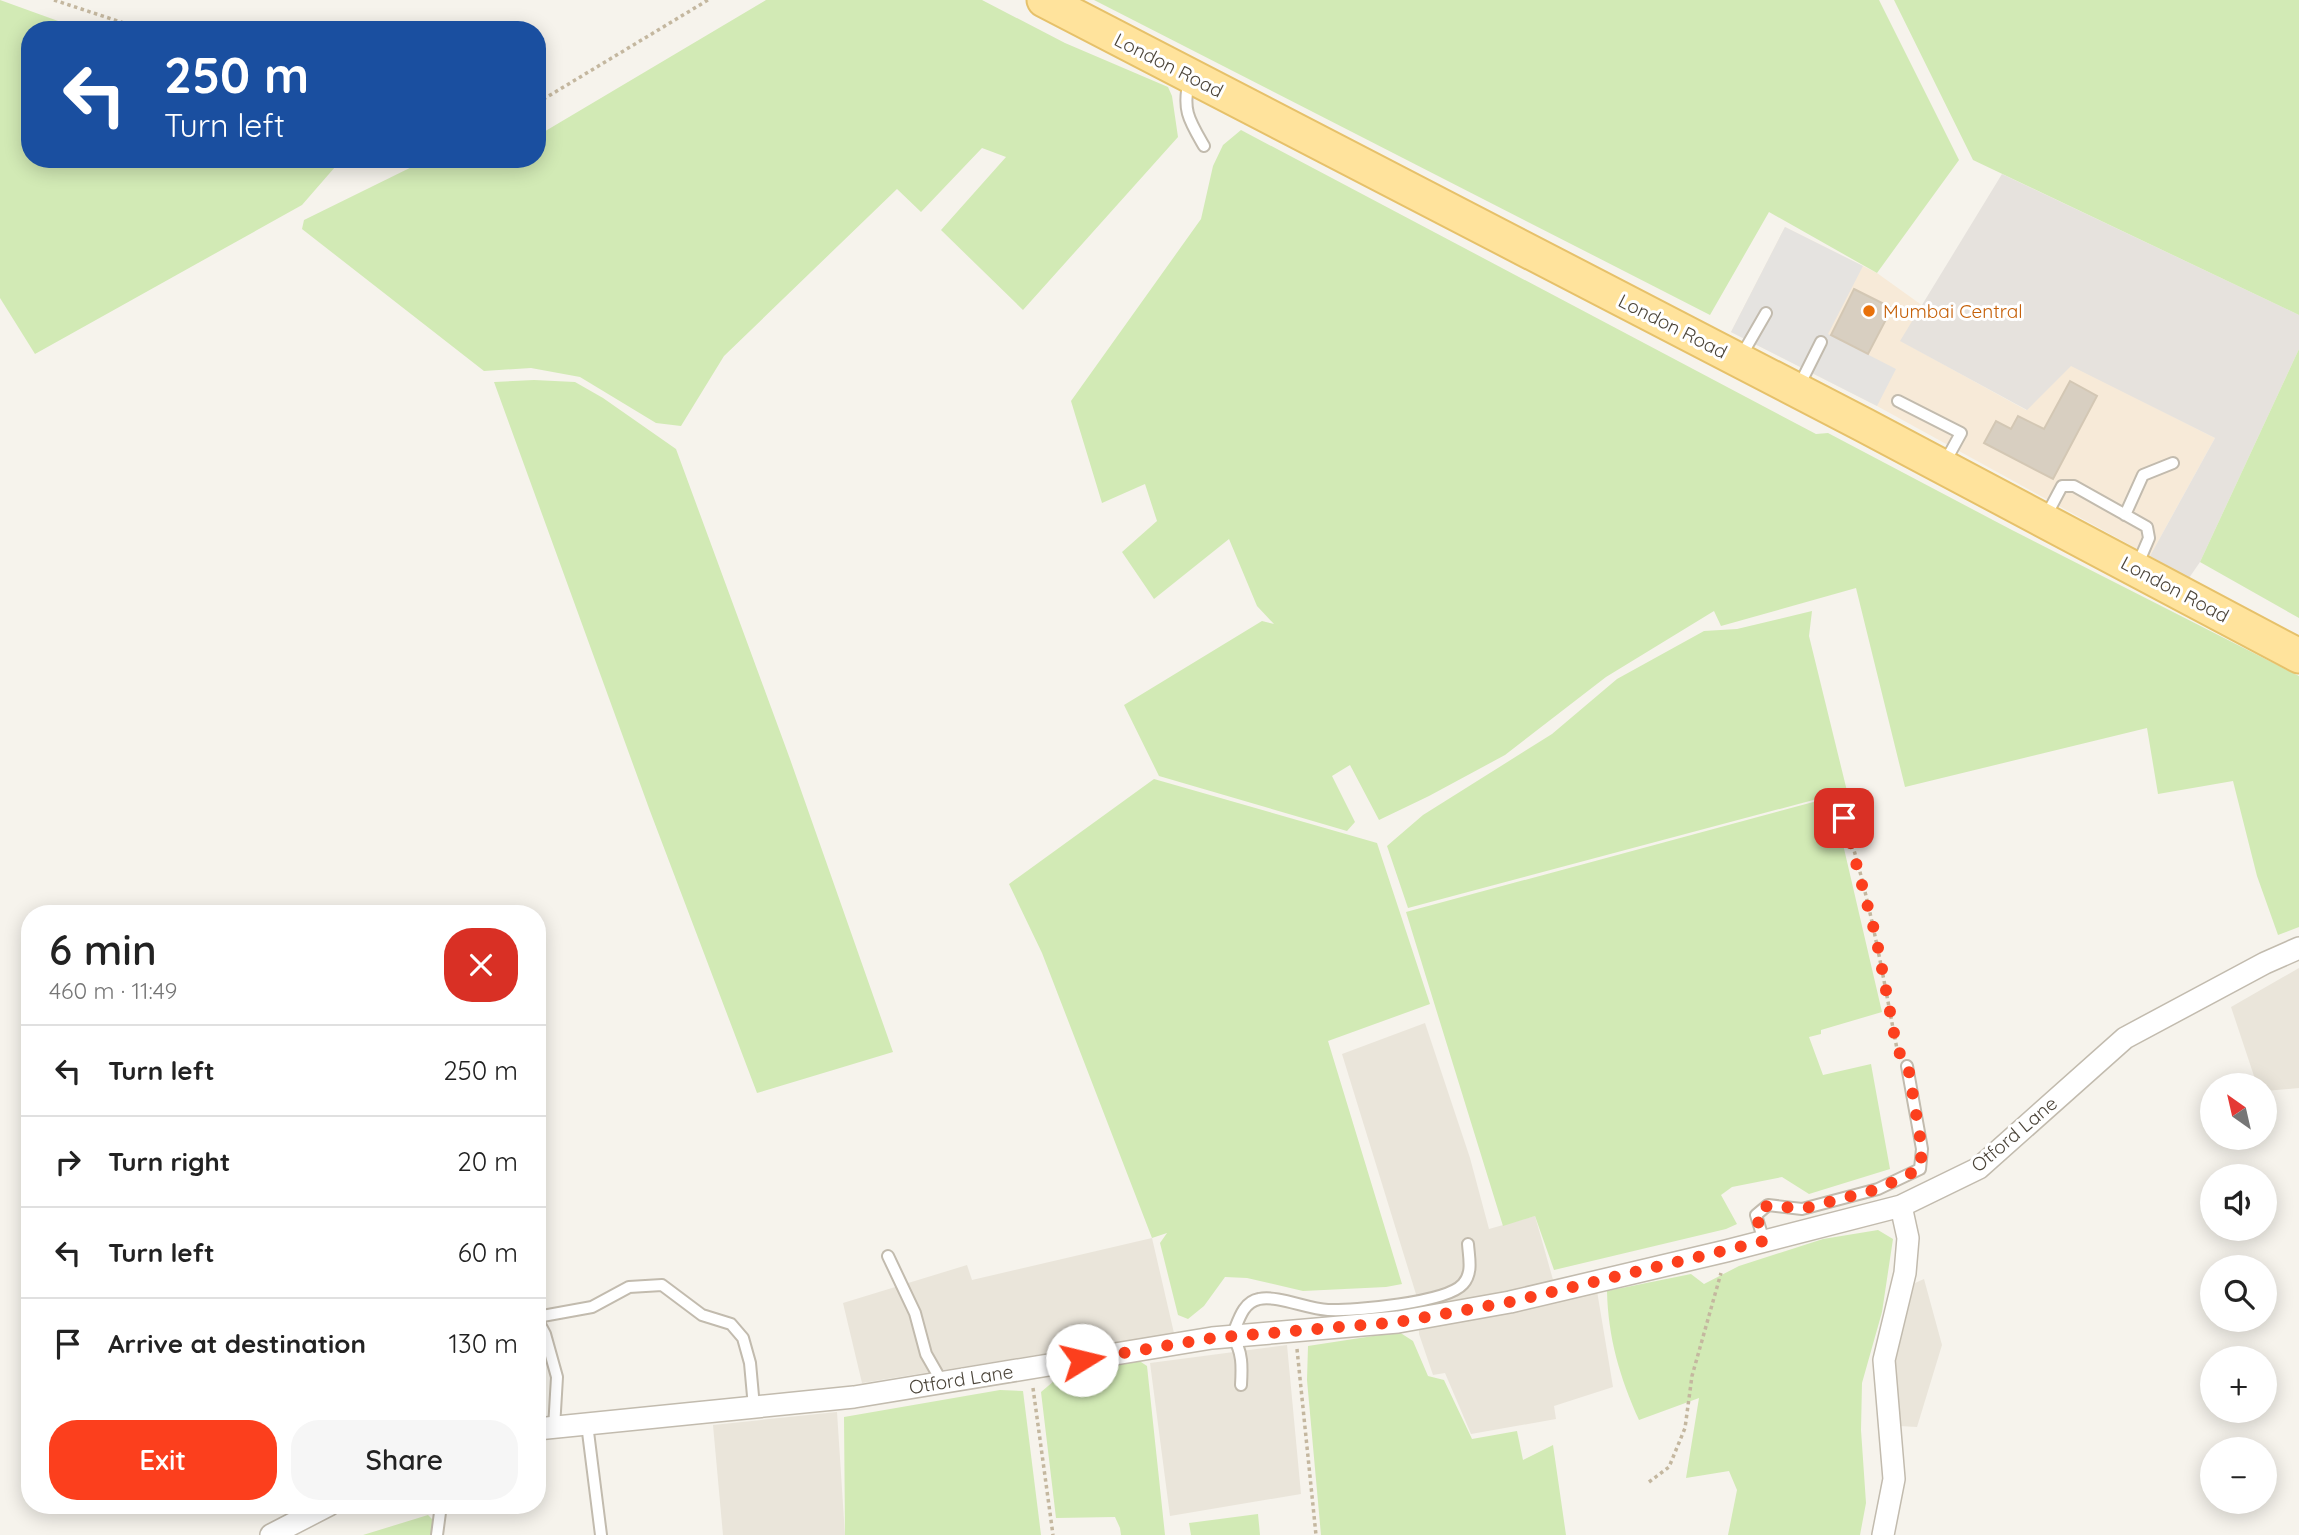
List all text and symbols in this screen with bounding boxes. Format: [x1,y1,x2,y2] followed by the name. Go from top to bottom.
[1111,27,1227,103] street label: London Road
[164,44,309,105] text: 250 m
[49,49,140,140] icon: left
[164,105,285,145] text: Turn left
[1615,288,1731,364] street label: London Road
[1883,299,2023,323] place label: Mumbai Central
[1861,303,1877,319] marker: Mumbai Central
[2117,551,2233,627] street label: London Road
[1814,788,1874,848] pin
[1825,799,1863,837] icon: arrive
[49,923,157,976] text: 6 min
[444,928,518,1002] button: close
[49,976,177,1005] text: 460 m · 11:49
[49,1052,87,1090] icon: left
[108,1054,215,1087] text: Turn left
[443,1054,518,1087] text: 250 m
[2200,1073,2277,1150] north arrow
[2200,1073,2277,1514] map controls
[1966,1091,2062,1177] street label: Otford Lane
[49,1143,87,1181] icon: right
[108,1145,230,1178] text: Turn right
[457,1145,518,1178] text: 20 m
[2200,1164,2277,1241] button: sound
[49,1234,87,1272] icon: left
[108,1236,215,1269] text: Turn left
[458,1236,518,1269] text: 60 m
[2200,1255,2277,1332] button: search
[1045,1323,1119,1397] position arrow
[49,1325,87,1363] icon: arrive
[108,1327,366,1360] text: Arrive at destination
[448,1327,518,1360] text: 130 m
[2200,1346,2277,1423] button: +
[907,1359,1015,1399] street label: Otford Lane
[49,1420,277,1500] button: Exit
[291,1420,518,1500] button: Share
[2200,1437,2277,1514] button: −

